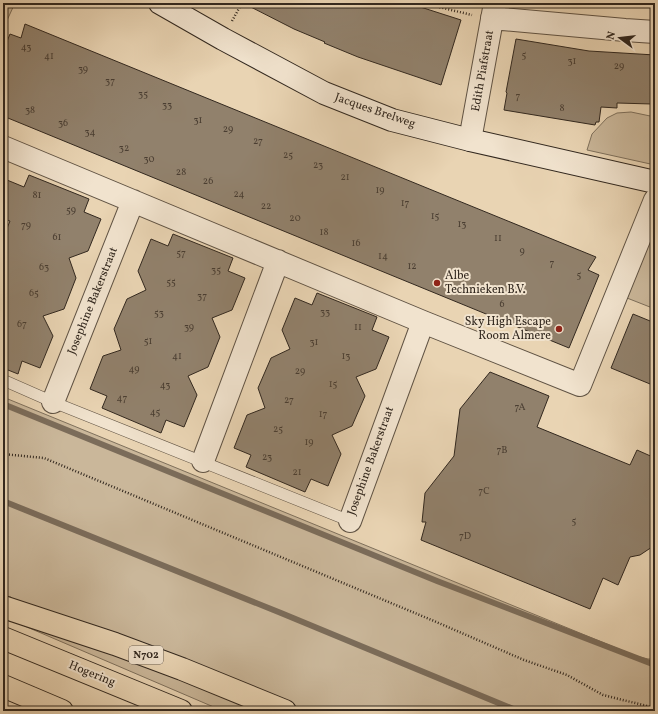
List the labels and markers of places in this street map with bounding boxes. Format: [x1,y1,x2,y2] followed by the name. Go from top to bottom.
[445,268,526,298] place label: Albe Technieken B.V.
[432,278,442,288] marker: Albe Technieken B.V.
[465,314,551,344] place label: Sky High Escape Room Almere
[554,324,564,334] marker: Sky High Escape Room Almere

